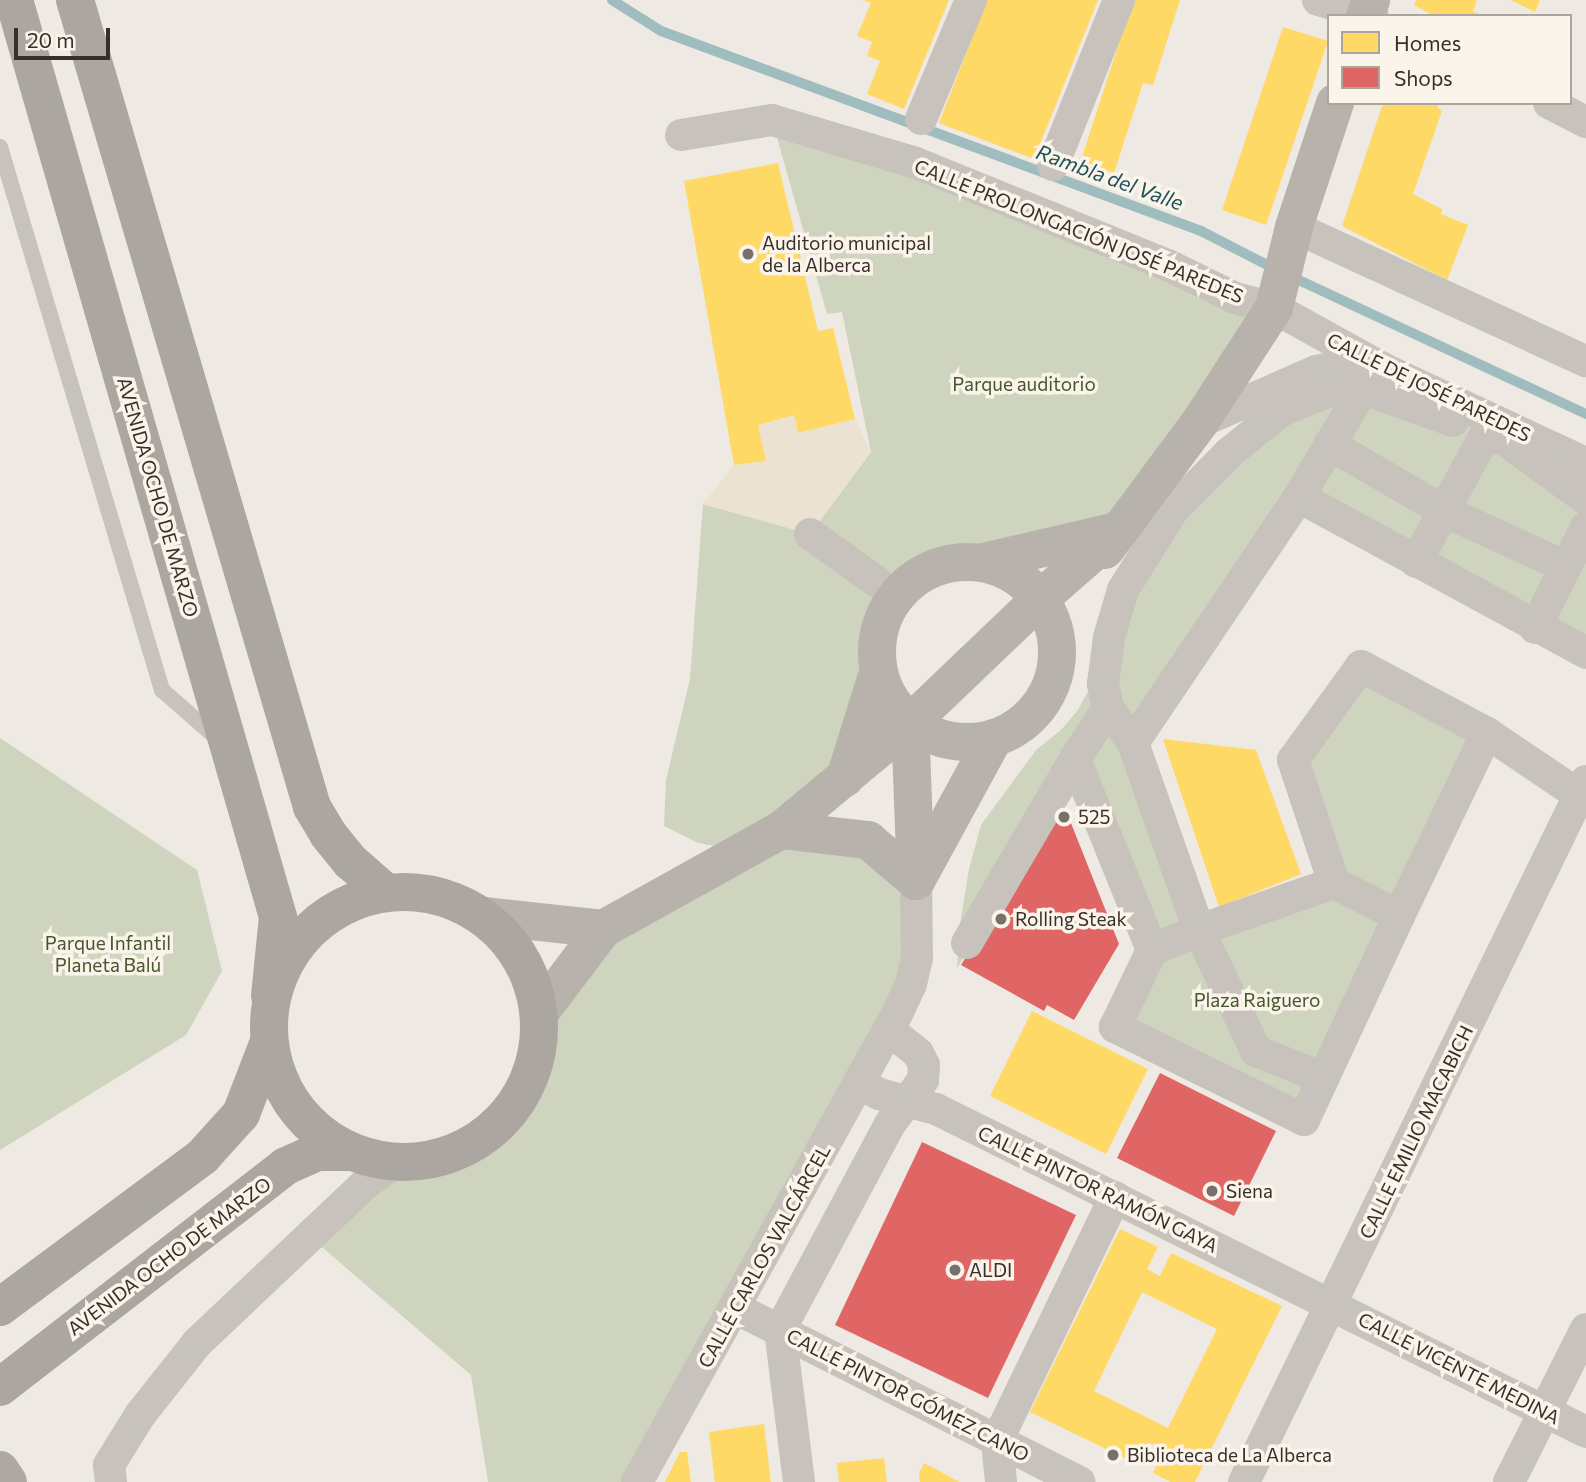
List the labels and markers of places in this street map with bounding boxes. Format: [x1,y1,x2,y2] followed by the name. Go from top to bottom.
[762,232,931,276] place label: Auditorio municipal de la Alberca
[740,246,756,262] marker: Auditorio municipal de la Alberca
[1078,806,1110,828] place label: 525
[1056,809,1072,825] marker: 525
[1015,908,1127,930] place label: Rolling Steak
[993,911,1009,927] marker: Rolling Steak
[1226,1180,1273,1202] place label: Siena
[1204,1183,1220,1199] marker: Siena
[969,1259,1012,1281] place label: ALDI
[947,1262,963,1278] marker: ALDI
[1127,1444,1332,1466] place label: Biblioteca de La Alberca
[1105,1447,1121,1463] marker: Biblioteca de La Alberca

